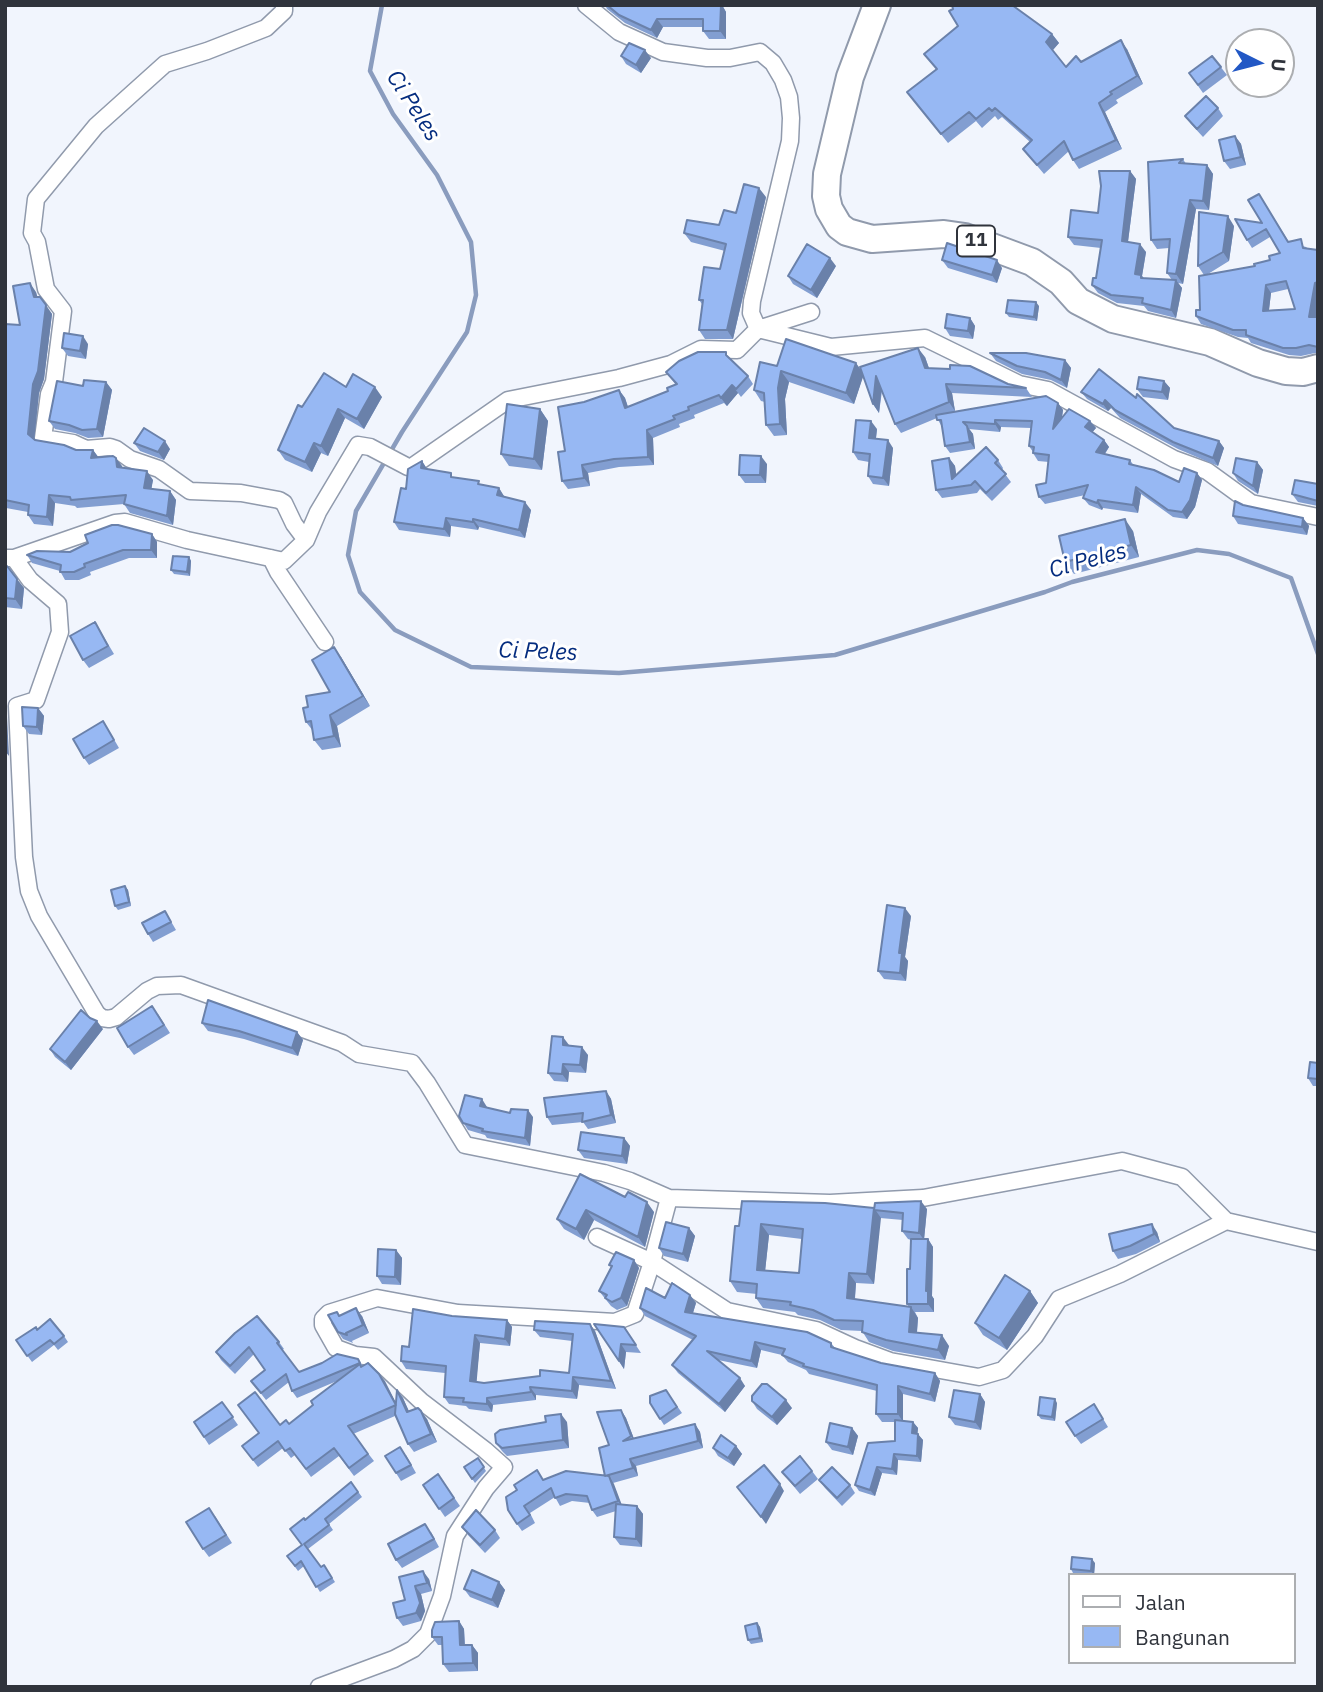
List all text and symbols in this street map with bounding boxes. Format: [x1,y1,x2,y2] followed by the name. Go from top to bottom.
[1225,28,1295,98] north arrow
[1266,57,1292,73] text: U
[380,65,446,147] water label: Ci Peles
[957,226,995,256] road number: 11
[1046,537,1130,585] water label: Ci Peles
[498,637,578,667] water label: Ci Peles
[1068,1573,1295,1664] legend
[1135,1588,1186,1616] text: Jalan
[1135,1623,1230,1651] text: Bangunan

